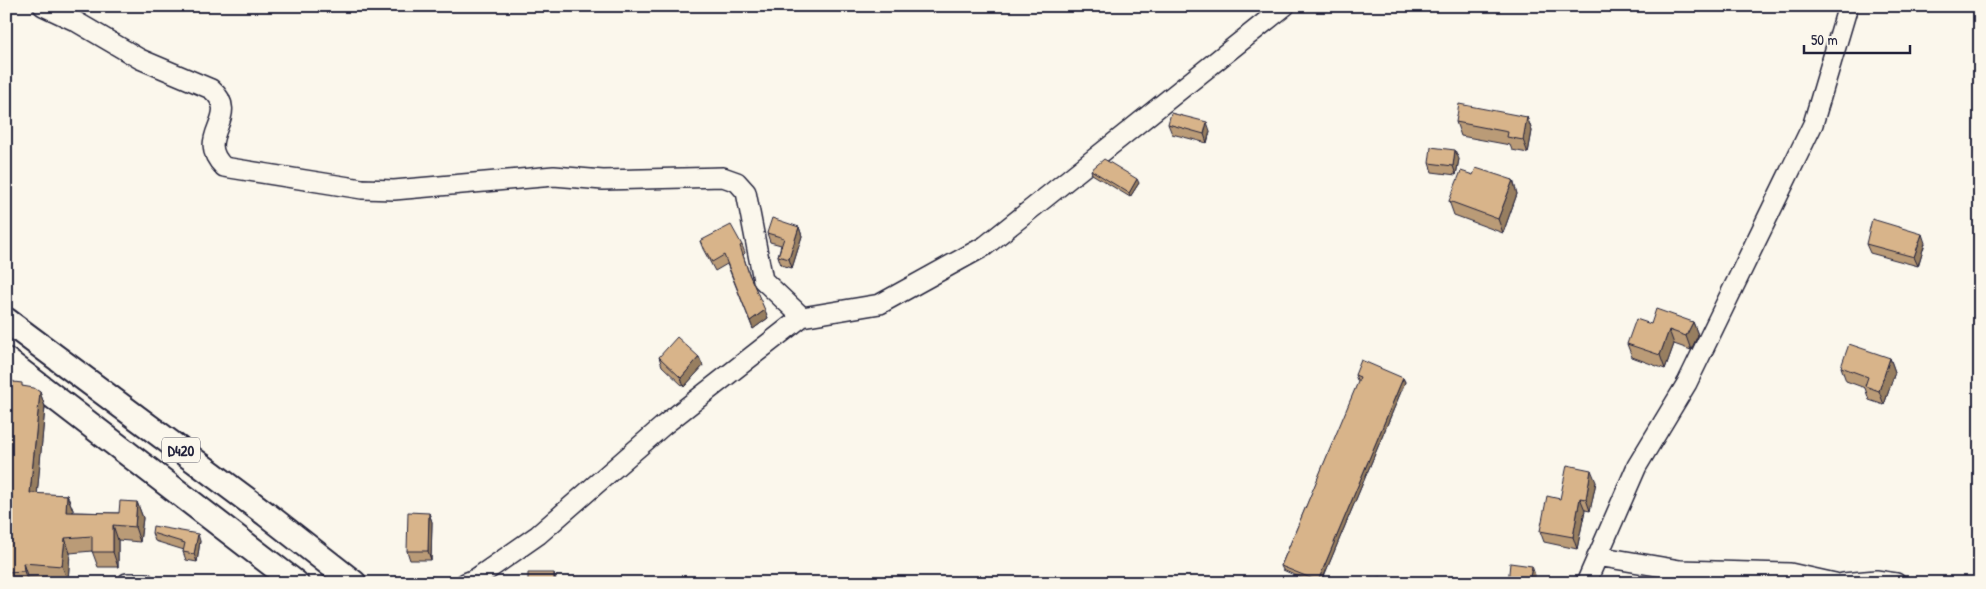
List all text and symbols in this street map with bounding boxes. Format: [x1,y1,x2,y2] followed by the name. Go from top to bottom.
[1804,22,1910,54] scale bar
[1811,29,1838,50] text: 50 m
[162,438,200,462] road number: D420

